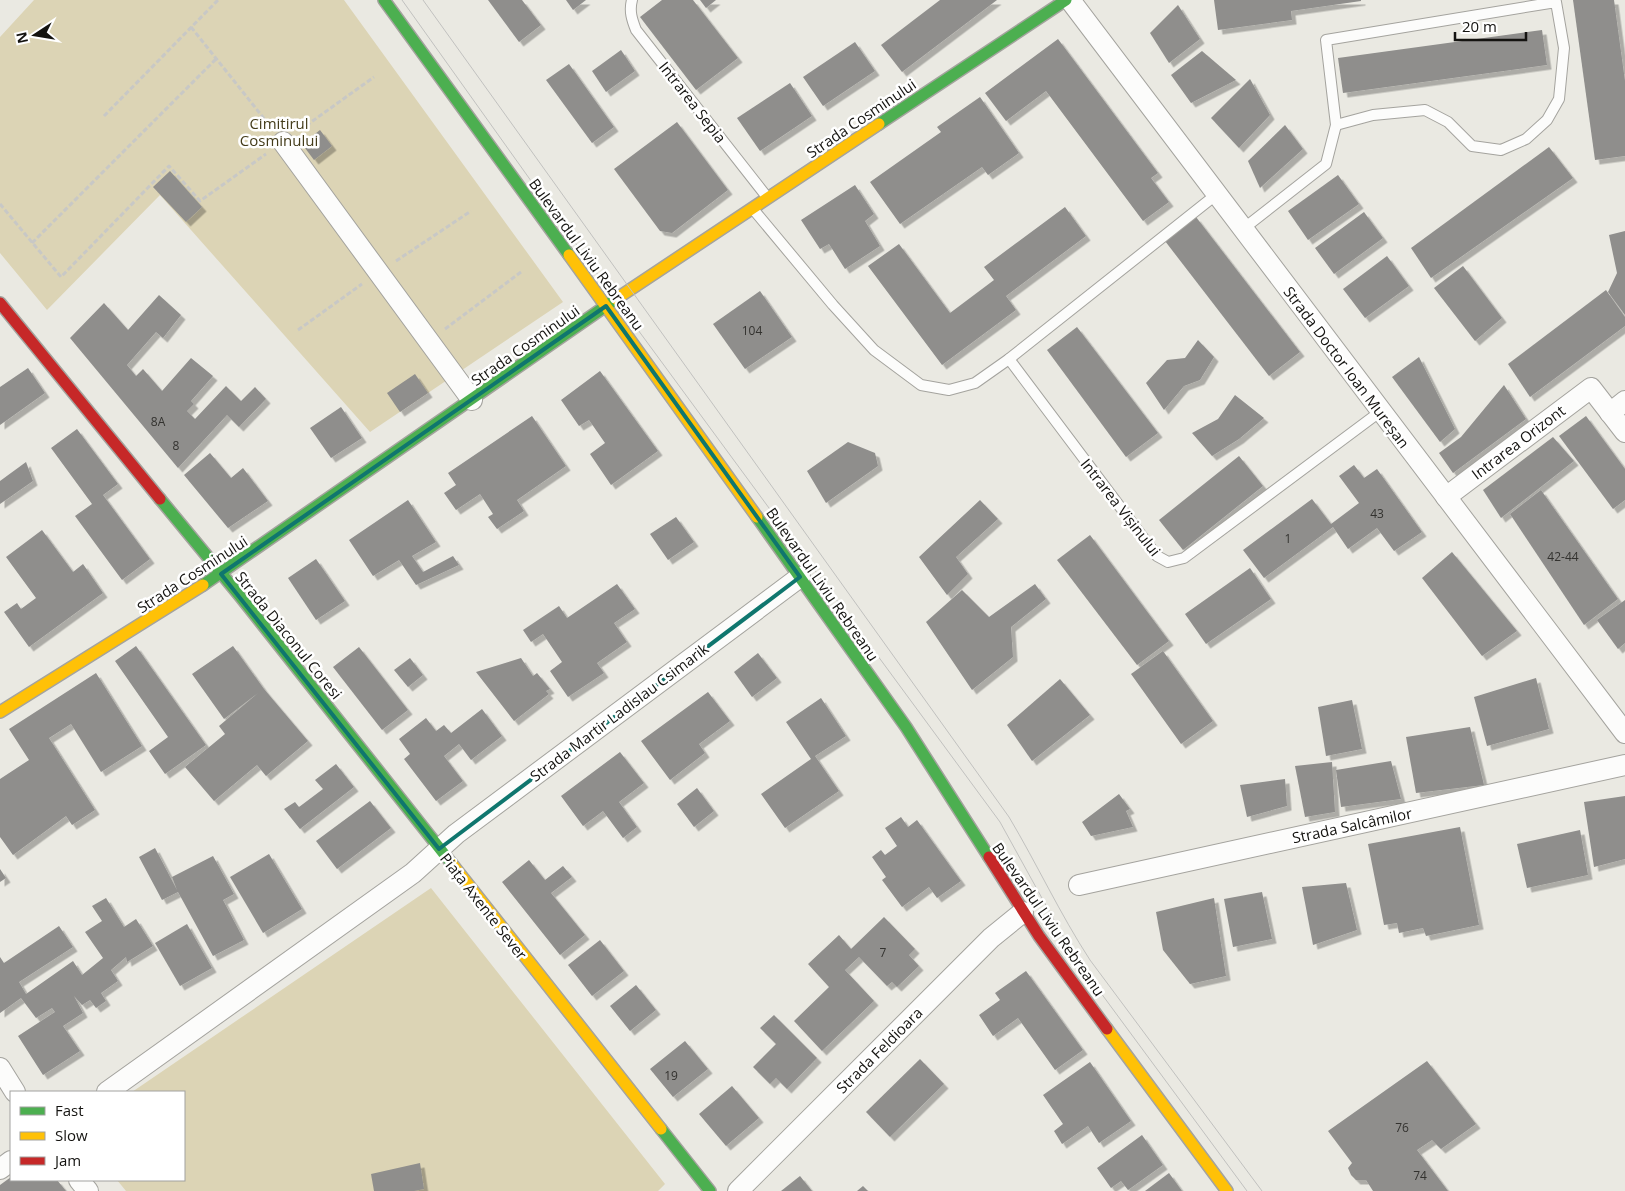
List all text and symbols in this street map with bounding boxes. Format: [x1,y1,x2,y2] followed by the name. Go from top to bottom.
[10,10,60,60] north arrow
[1455,10,1526,42] scale bar
[1462,16,1497,36] text: 20 m
[11,30,32,45] text: N
[655,57,731,147] street label: Intrarea Sepia
[802,74,920,162] street label: Strada Cosminului
[240,113,318,150] park label: Cimitirul Cosminului
[525,174,649,334] street label: Bulevardul Liviu Rebreanu
[1280,282,1414,452] street label: Strada Doctor Ioan Mureșan
[467,300,583,390] street label: Strada Cosminului
[742,322,762,339] house number: 104
[1467,400,1569,484] street label: Intrarea Orizont
[151,413,166,430] house number: 8A
[173,437,180,454] house number: 8
[1077,454,1165,560] street label: Intrarea Vișinului
[762,503,884,665] street label: Bulevardul Liviu Rebreanu
[1370,505,1384,522] house number: 43
[1285,530,1291,547] house number: 1
[133,531,251,617] street label: Strada Cosminului
[1547,548,1579,565] house number: 42-44
[231,567,347,703] street label: Strada Diaconul Coresi
[526,638,712,786] street label: Strada Martir Ladislau Csimarik
[1290,803,1414,847] street label: Strada Salcâmilor
[988,838,1110,1000] street label: Bulevardul Liviu Rebreanu
[436,849,532,963] street label: Piața Axente Sever
[880,944,887,961] house number: 7
[832,1003,926,1097] street label: Strada Feldioara
[664,1067,678,1084] house number: 19
[10,1091,185,1181] legend
[55,1100,84,1120] text: Fast
[1395,1119,1409,1136] house number: 76
[55,1125,88,1145] text: Slow
[53,1150,81,1170] text: Jam
[1413,1167,1427,1184] house number: 74

